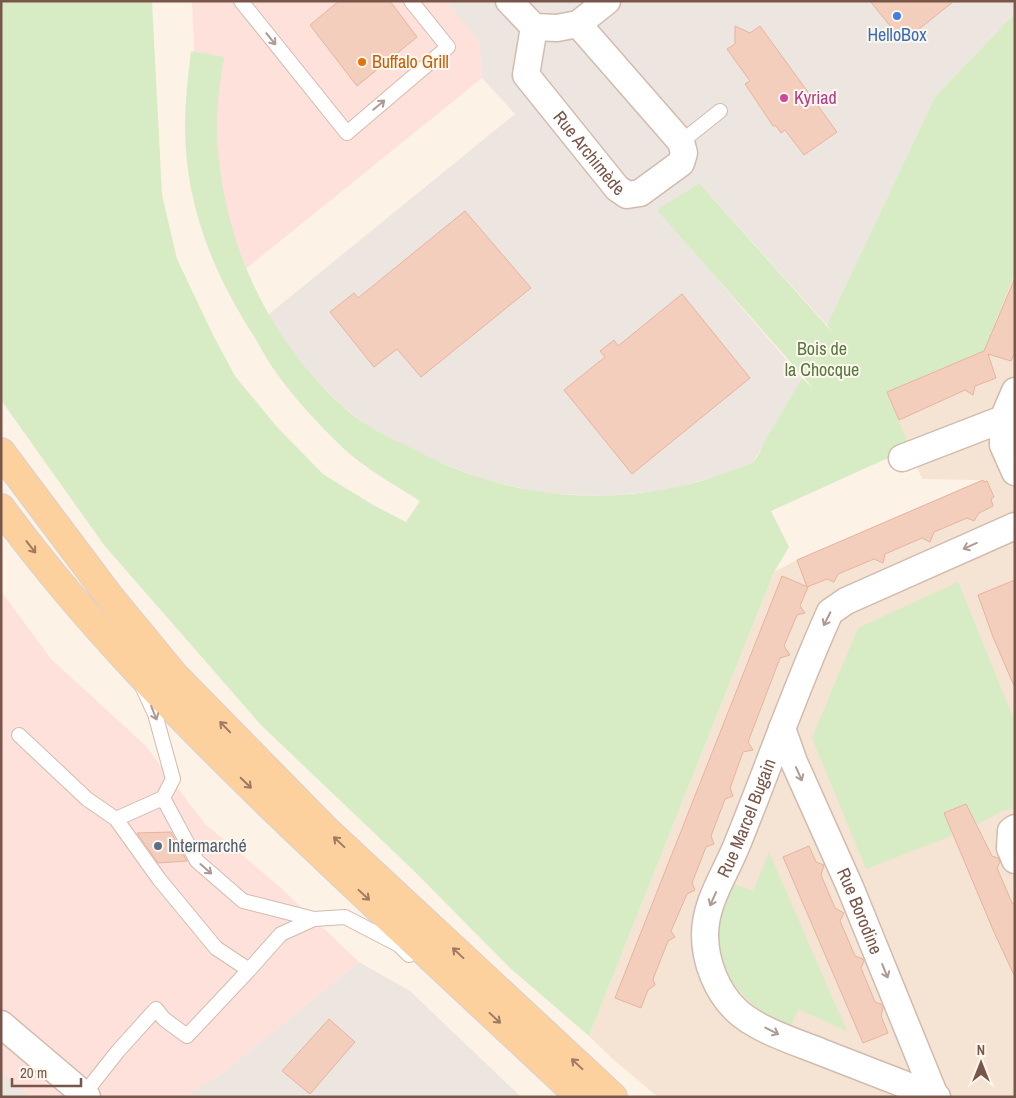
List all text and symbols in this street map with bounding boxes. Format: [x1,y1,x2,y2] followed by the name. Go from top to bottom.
[891,10,903,22] marker: HelloBox
[867,22,927,47] place label: HelloBox
[266,32,277,45] one-way arrow
[372,49,449,74] place label: Buffalo Grill
[356,56,368,68] marker: Buffalo Grill
[794,85,837,110] place label: Kyriad
[778,92,790,104] marker: Kyriad
[373,100,386,111] one-way arrow
[548,105,630,201] street label: Rue Archimède
[785,336,859,382] park label: Bois de la Chocque
[25,540,36,553] one-way arrow
[963,541,978,551] one-way arrow
[822,611,831,626] one-way arrow
[150,705,159,720] one-way arrow
[218,721,231,733] one-way arrow
[711,755,782,882] street label: Rue Marcel Bugain
[795,766,805,781] one-way arrow
[240,777,253,789] one-way arrow
[168,833,247,858] place label: Intermarché
[333,836,346,848] one-way arrow
[152,840,164,852] marker: Intermarché
[200,863,213,874] one-way arrow
[831,864,889,958] street label: Rue Borodine
[357,889,370,901] one-way arrow
[707,891,717,906] one-way arrow
[451,947,464,959] one-way arrow
[880,963,890,978] one-way arrow
[489,1012,502,1024] one-way arrow
[764,1026,779,1036] one-way arrow
[956,1038,1006,1088] north arrow
[977,1041,985,1059] text: N
[12,1056,81,1088] scale bar
[571,1058,584,1070] one-way arrow
[20,1062,47,1083] text: 20 m

